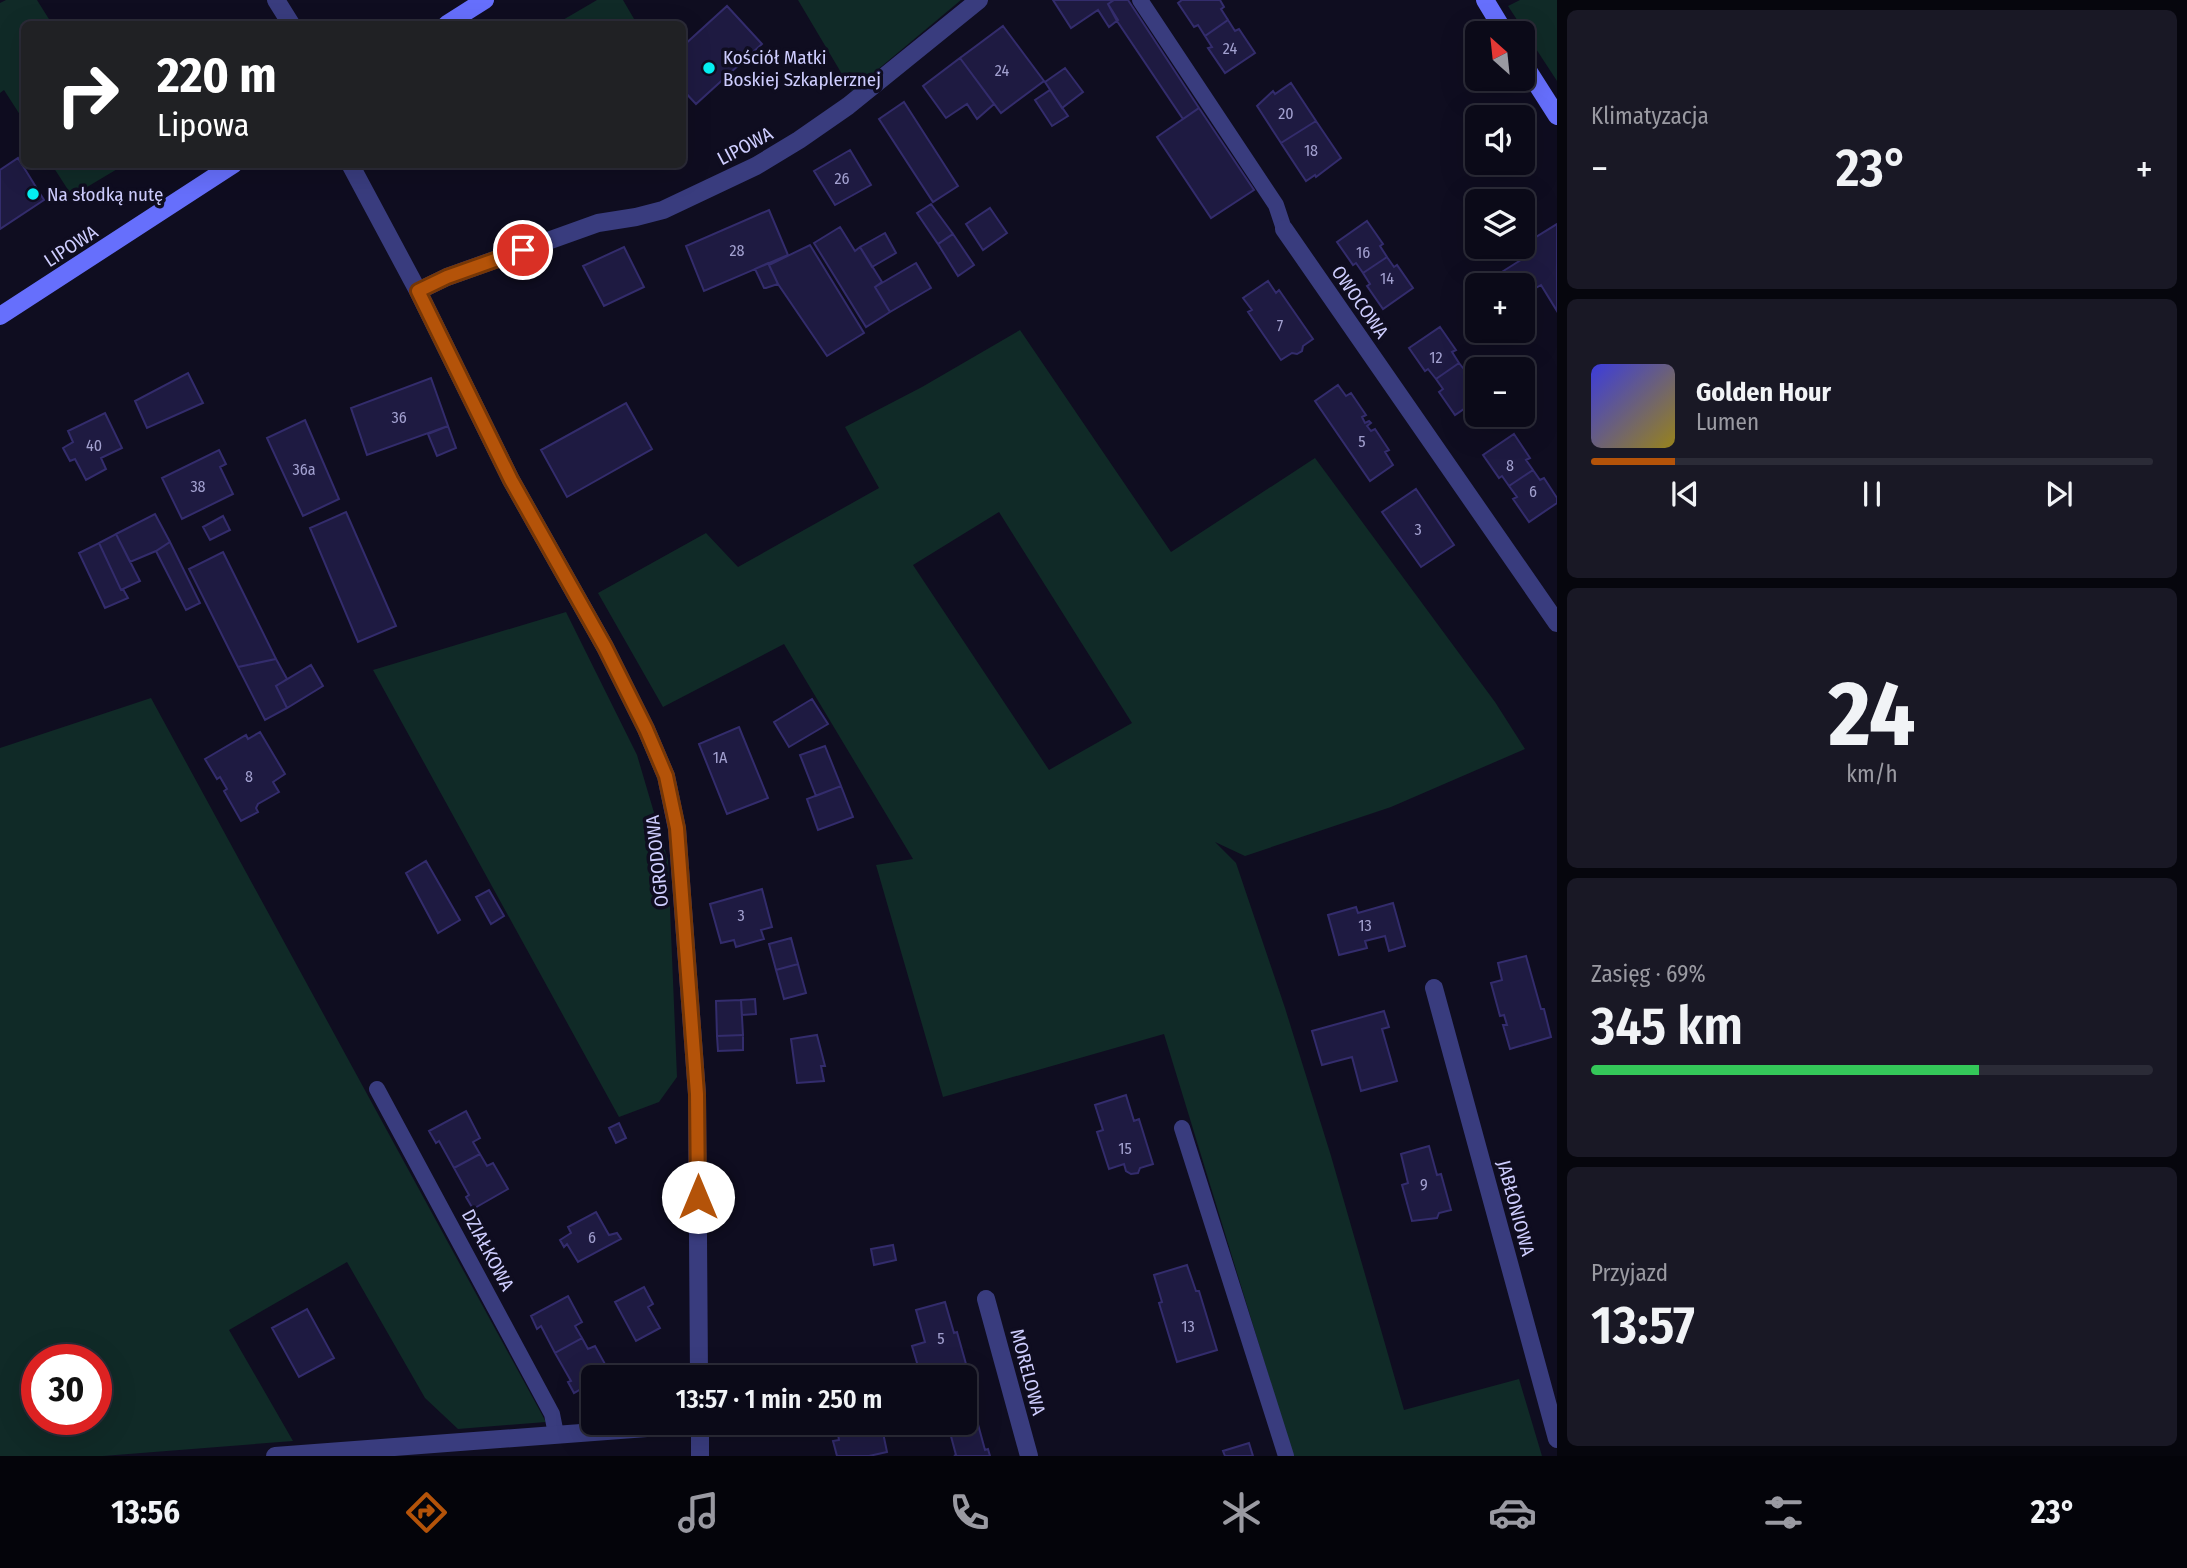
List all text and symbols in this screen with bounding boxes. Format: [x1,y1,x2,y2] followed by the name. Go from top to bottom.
[1465,21,1535,91] north arrow
[1465,21,1535,427] map controls
[1223,39,1237,58] house number: 24
[157,46,277,105] text: 220 m
[723,46,881,91] place label: Kościół Matki Boskiej Szkaplerznej
[42,49,133,140] icon: right
[701,60,717,76] marker: Kościół Matki Boskiej Szkaplerznej
[995,61,1009,80] house number: 24
[1591,102,1709,130] text: Klimatyzacja
[1278,104,1294,123] house number: 20
[1465,105,1535,175] button: sound
[157,106,249,144] text: Lipowa
[713,122,777,170] street label: LIPOWA
[1836,137,1908,200] text: 23°
[1304,141,1318,160] house number: 18
[1591,146,1608,192] text: −
[2136,146,2153,192] text: +
[835,169,850,188] house number: 26
[47,183,163,206] place label: Na słodką nutę
[25,186,41,202] marker: Na słodką nutę
[1465,189,1535,259] button: layers
[40,220,102,272] street label: LIPOWA
[493,220,553,280] pin
[504,231,542,269] icon: arrive
[729,241,745,260] house number: 28
[1356,243,1370,262] house number: 16
[1327,261,1393,343] street label: OWOCOWA
[1380,269,1394,288] house number: 14
[1465,273,1535,343] button: +
[1277,316,1284,335] house number: 7
[1429,348,1443,367] house number: 12
[1465,357,1535,427] button: −
[1696,377,1831,408] text: Golden Hour
[391,408,407,427] house number: 36
[1696,408,1759,436] text: Lumen
[1358,432,1366,451] house number: 5
[86,436,102,455] house number: 40
[1506,456,1514,475] house number: 8
[293,460,316,479] house number: 36a
[1666,475,1704,513] icon: previous
[1853,475,1891,513] icon: pause
[2040,475,2078,513] icon: next
[190,477,206,496] house number: 38
[1529,482,1537,501] house number: 6
[1414,520,1422,539] house number: 3
[1828,660,1916,769] text: 24
[713,748,728,767] house number: 1A
[1846,760,1898,788] text: km/h
[245,767,253,786] house number: 8
[641,814,673,908] street label: OGRODOWA
[737,906,745,925] house number: 3
[1358,916,1372,935] house number: 13
[1591,960,1706,988] text: Zasięg · 69%
[1591,995,1743,1058] text: 345 km
[1118,1139,1132,1158] house number: 15
[1492,1158,1540,1258] street label: JABŁONIOWA
[661,1160,735,1234] position arrow
[1420,1175,1428,1194] house number: 9
[457,1205,519,1295] street label: DZIAŁKOWA
[588,1228,596,1247] house number: 6
[1591,1259,1668,1287] text: Przyjazd
[1591,1294,1695,1357] text: 13:57
[1181,1317,1195,1336] house number: 13
[1005,1326,1051,1418] street label: MORELOWA
[937,1329,945,1348] house number: 5
[21,1344,112,1435] speed limit sign: 30
[676,1384,882,1415] text: 13:57 · 1 min · 250 m
[402,1488,451,1537] icon: directions
[674,1488,723,1537] icon: music
[945,1488,994,1537] icon: phone
[1217,1488,1266,1537] icon: climate
[1488,1488,1537,1537] icon: car
[1759,1488,1808,1537] icon: filters
[111,1493,180,1531] text: 13:56
[2031,1493,2076,1531] text: 23°

